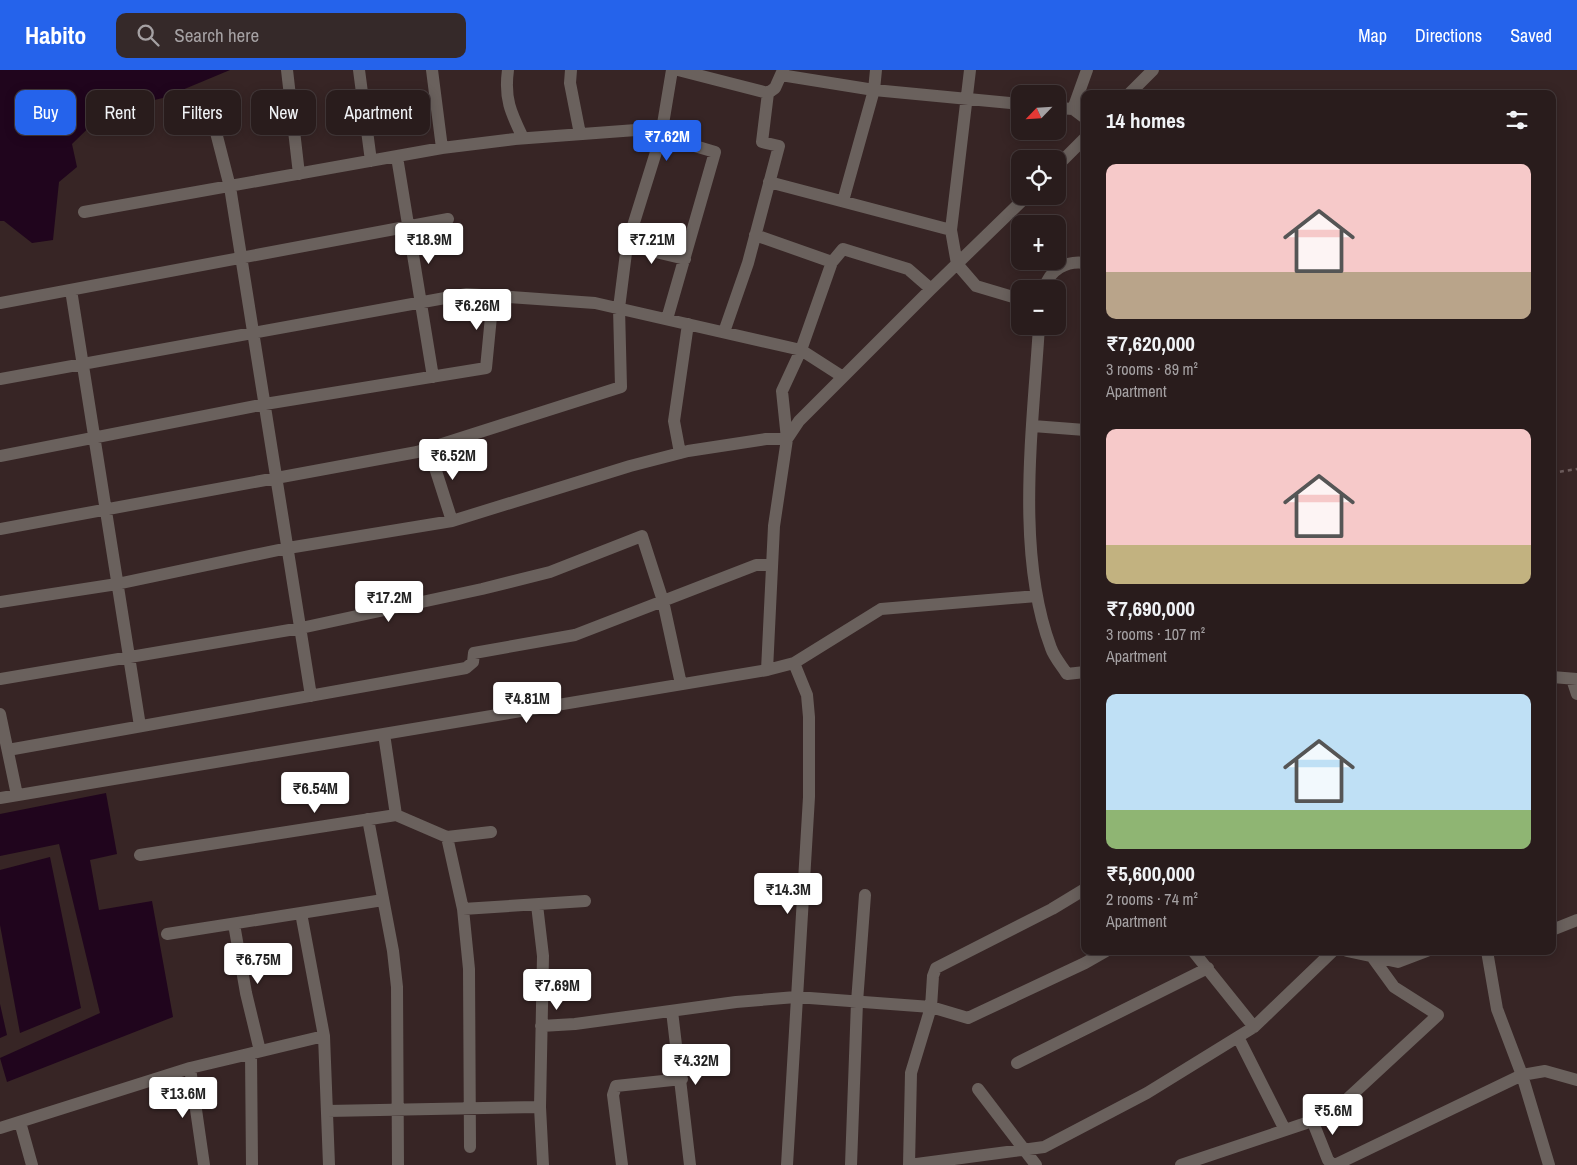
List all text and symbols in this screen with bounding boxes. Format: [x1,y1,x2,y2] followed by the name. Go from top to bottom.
[116,13,466,58] search box
[25,19,86,51] text: Habito
[134,21,162,49] icon: search
[174,22,259,48] text: Search here
[1358,23,1387,48] text: Map
[1415,23,1482,48] text: Directions
[1510,23,1552,48] text: Saved
[1011,85,1066,140] north arrow
[1011,85,1066,335] map controls
[15,90,76,135] chip: Buy
[86,90,154,135] chip: Rent
[164,90,241,135] chip: Filters
[251,90,316,135] chip: New
[326,90,430,135] chip: Apartment
[1106,106,1185,135] text: 14 homes
[1503,106,1531,134] icon: filters
[626,119,708,162] pin: ₹7.62M
[644,125,690,147] text: ₹7.62M
[1011,150,1066,205] button: locate
[1274,196,1364,286] icon: home
[1011,215,1066,270] button: +
[388,222,470,265] pin: ₹18.9M
[611,222,693,265] pin: ₹7.21M
[406,228,452,250] text: ₹18.9M
[629,228,675,250] text: ₹7.21M
[1011,280,1066,335] button: −
[436,288,518,331] pin: ₹6.26M
[454,294,500,316] text: ₹6.26M
[1106,329,1195,358] text: ₹7,620,000
[1106,358,1198,380] text: 3 rooms · 89 m²
[1106,380,1167,402] text: Apartment
[412,438,494,481] pin: ₹6.52M
[430,444,476,466] text: ₹6.52M
[1274,461,1364,551] icon: home
[348,580,430,623] pin: ₹17.2M
[366,586,412,608] text: ₹17.2M
[1106,594,1195,623] text: ₹7,690,000
[1106,623,1205,645] text: 3 rooms · 107 m²
[1106,645,1167,667] text: Apartment
[486,682,568,724] pin: ₹4.81M
[504,687,550,709] text: ₹4.81M
[1274,726,1364,816] icon: home
[274,772,356,814] pin: ₹6.54M
[292,777,338,799] text: ₹6.54M
[1106,859,1195,888] text: ₹5,600,000
[747,872,829,915] pin: ₹14.3M
[765,878,811,900] text: ₹14.3M
[1106,888,1198,910] text: 2 rooms · 74 m²
[1106,910,1167,932] text: Apartment
[217,942,299,985] pin: ₹6.75M
[235,948,281,970] text: ₹6.75M
[516,968,598,1011] pin: ₹7.69M
[534,974,580,996] text: ₹7.69M
[655,1044,737,1086] pin: ₹4.32M
[673,1049,719,1071] text: ₹4.32M
[142,1076,224,1119] pin: ₹13.6M
[160,1082,206,1104] text: ₹13.6M
[1298,1094,1368,1136] pin: ₹5.6M
[1314,1099,1352,1121] text: ₹5.6M

